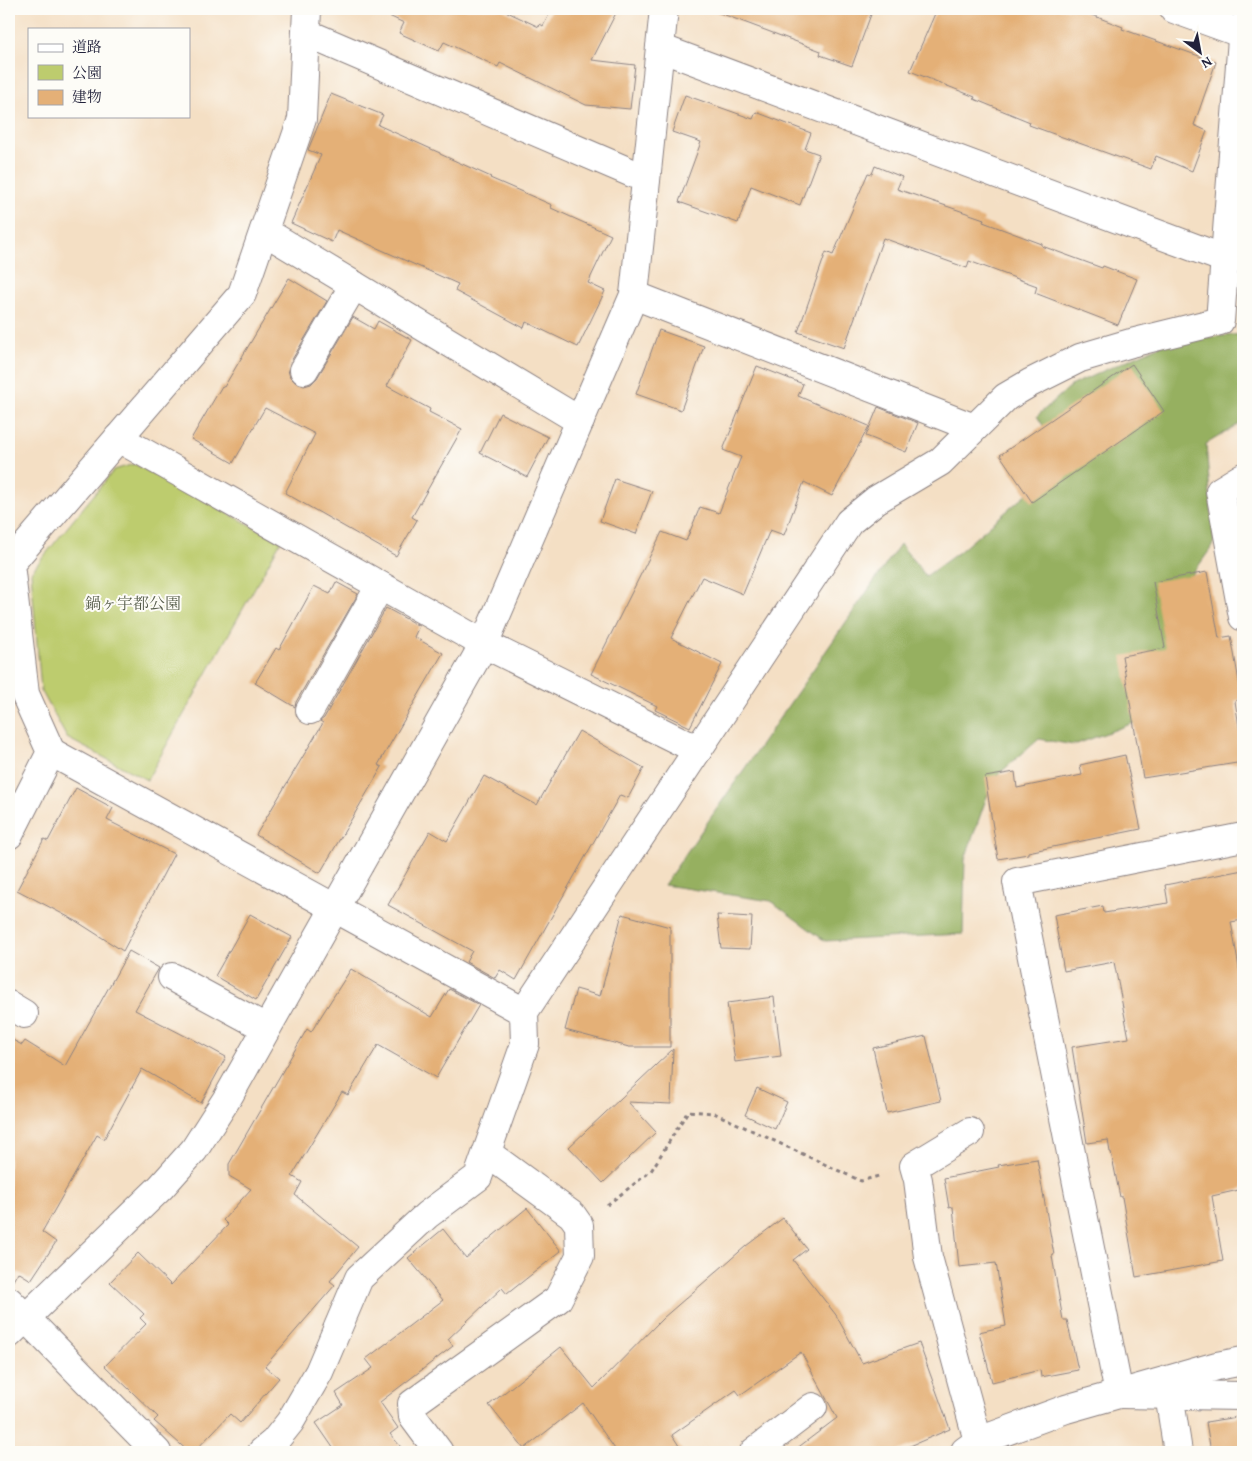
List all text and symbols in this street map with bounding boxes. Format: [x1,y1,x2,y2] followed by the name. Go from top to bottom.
[28,28,190,118] legend
[1174,28,1224,78] north arrow
[72,36,102,57] text: 道路
[1197,52,1216,74] text: N
[72,62,102,83] text: 公園
[72,86,102,107] text: 建物
[85,591,181,615] park label: 鍋ヶ宇都公園

